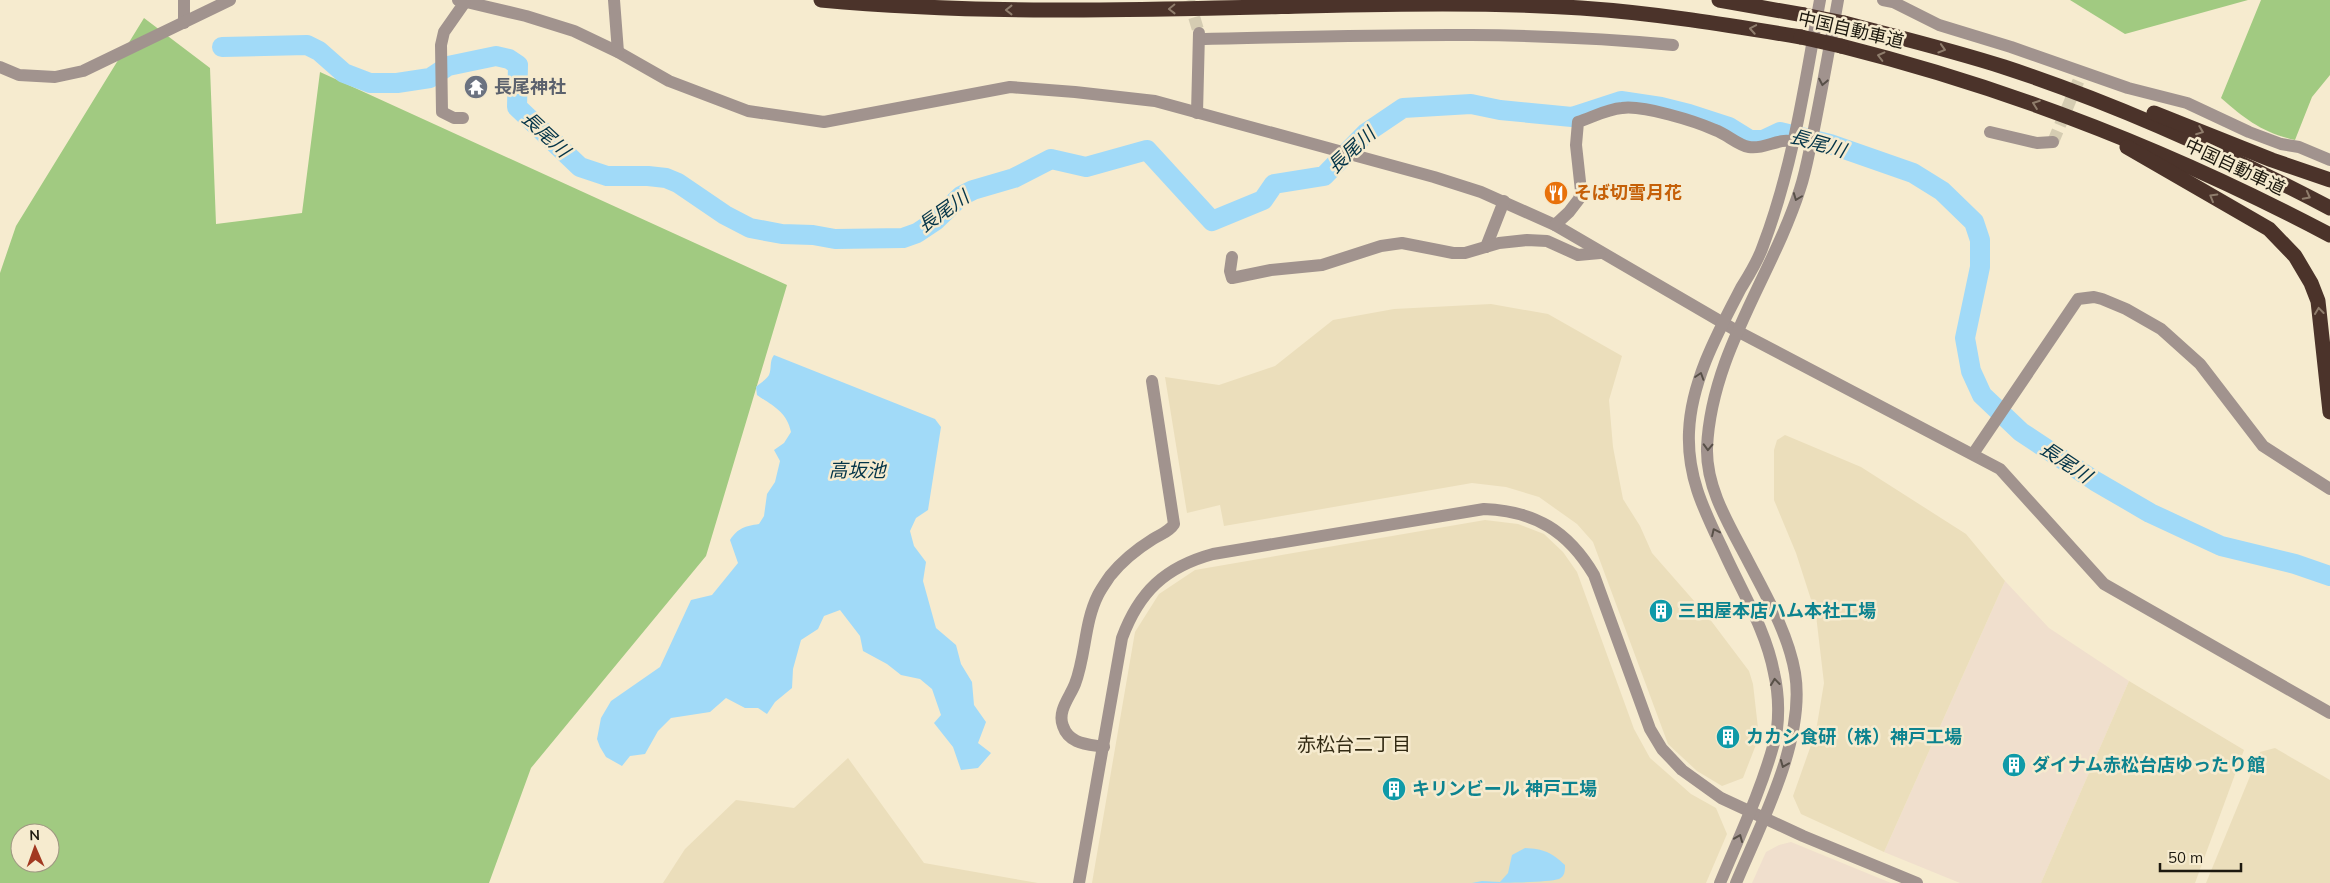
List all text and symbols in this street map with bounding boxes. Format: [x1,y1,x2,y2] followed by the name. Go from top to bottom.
[1168,4,1176,14] one-way arrow
[1005,5,1013,15] one-way arrow
[1796,6,1906,53] street label: 中国自動車道
[1749,24,1757,34] one-way arrow
[1937,43,1945,53] one-way arrow
[1876,51,1885,62] one-way arrow
[463,74,489,100] temple icon: 長尾神社
[494,75,566,98] place label: 長尾神社
[1819,78,1829,87] one-way arrow
[2032,100,2041,110] one-way arrow
[517,106,576,164] water label: 長尾川
[1322,120,1381,178] water label: 長尾川
[1787,124,1851,163] water label: 長尾川
[2196,125,2204,135] one-way arrow
[2181,133,2289,200] street label: 中国自動車道
[1543,180,1569,206] restaurant icon: そば切雪月花
[1574,181,1682,204] place label: そば切雪月花
[913,184,975,237] water label: 長尾川
[2302,190,2311,200] one-way arrow
[1793,192,1803,201] one-way arrow
[2210,193,2219,203] one-way arrow
[2315,307,2325,315] one-way arrow
[1695,372,1705,381] one-way arrow
[2036,436,2098,489] water label: 長尾川
[1703,443,1713,451] one-way arrow
[828,458,887,482] water label: 高坂池
[1711,528,1721,537] one-way arrow
[1648,598,1674,624] building icon: 三田屋本店ハム本社工場
[1678,599,1876,622] place label: 三田屋本店ハム本社工場
[1770,678,1781,686] one-way arrow
[1715,724,1741,750] building icon: カカシ食研（株）神戸工場
[1746,725,1962,748] place label: カカシ食研（株）神戸工場
[1297,732,1411,756] district label: 赤松台二丁目
[2001,752,2027,778] building icon: ダイナム赤松台店ゆったり館
[2032,753,2265,776] place label: ダイナム赤松台店ゆったり館
[1780,759,1791,768] one-way arrow
[1381,776,1407,802] building icon: キリンビール 神戸工場
[1412,777,1597,800] place label: キリンビール 神戸工場
[10,823,60,873] north arrow
[29,826,40,844] text: N
[1732,834,1743,843] one-way arrow
[2160,840,2241,872] scale bar
[2168,848,2203,867] text: 50 m

